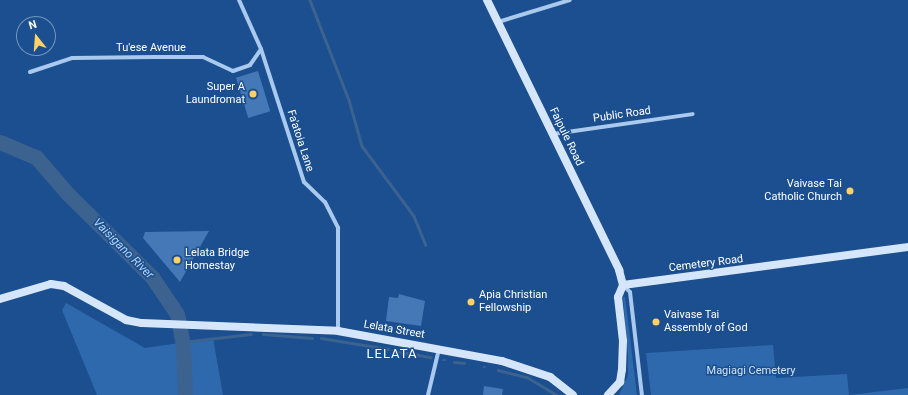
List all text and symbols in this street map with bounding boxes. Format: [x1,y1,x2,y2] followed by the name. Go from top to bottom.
[16,16,56,56] north arrow
[27,18,38,32] text: N
[116,41,186,55] street label: Tu'ese Avenue
[186,81,245,107] place label: Super A Laundromat
[248,89,258,99] marker: Super A Laundromat
[592,104,652,126] street label: Public Road
[546,106,586,168] street label: Faipule Road
[284,108,316,174] street label: Fa'atoia Lane
[764,178,842,204] place label: Vaivase Tai Catholic Church
[845,186,855,196] marker: Vaivase Tai Catholic Church
[90,216,156,282] water label: Vaisigano River
[185,247,249,273] place label: Lelata Bridge Homestay
[668,253,744,275] street label: Cemetery Road
[172,255,182,265] marker: Lelata Bridge Homestay
[479,289,547,315] place label: Apia Christian Fellowship
[466,297,476,307] marker: Apia Christian Fellowship
[664,309,748,335] place label: Vaivase Tai Assembly of God
[651,317,661,327] marker: Vaivase Tai Assembly of God
[362,318,426,342] street label: Lelata Street
[367,346,417,362] district label: LELATA
[707,364,795,378] park label: Magiagi Cemetery

